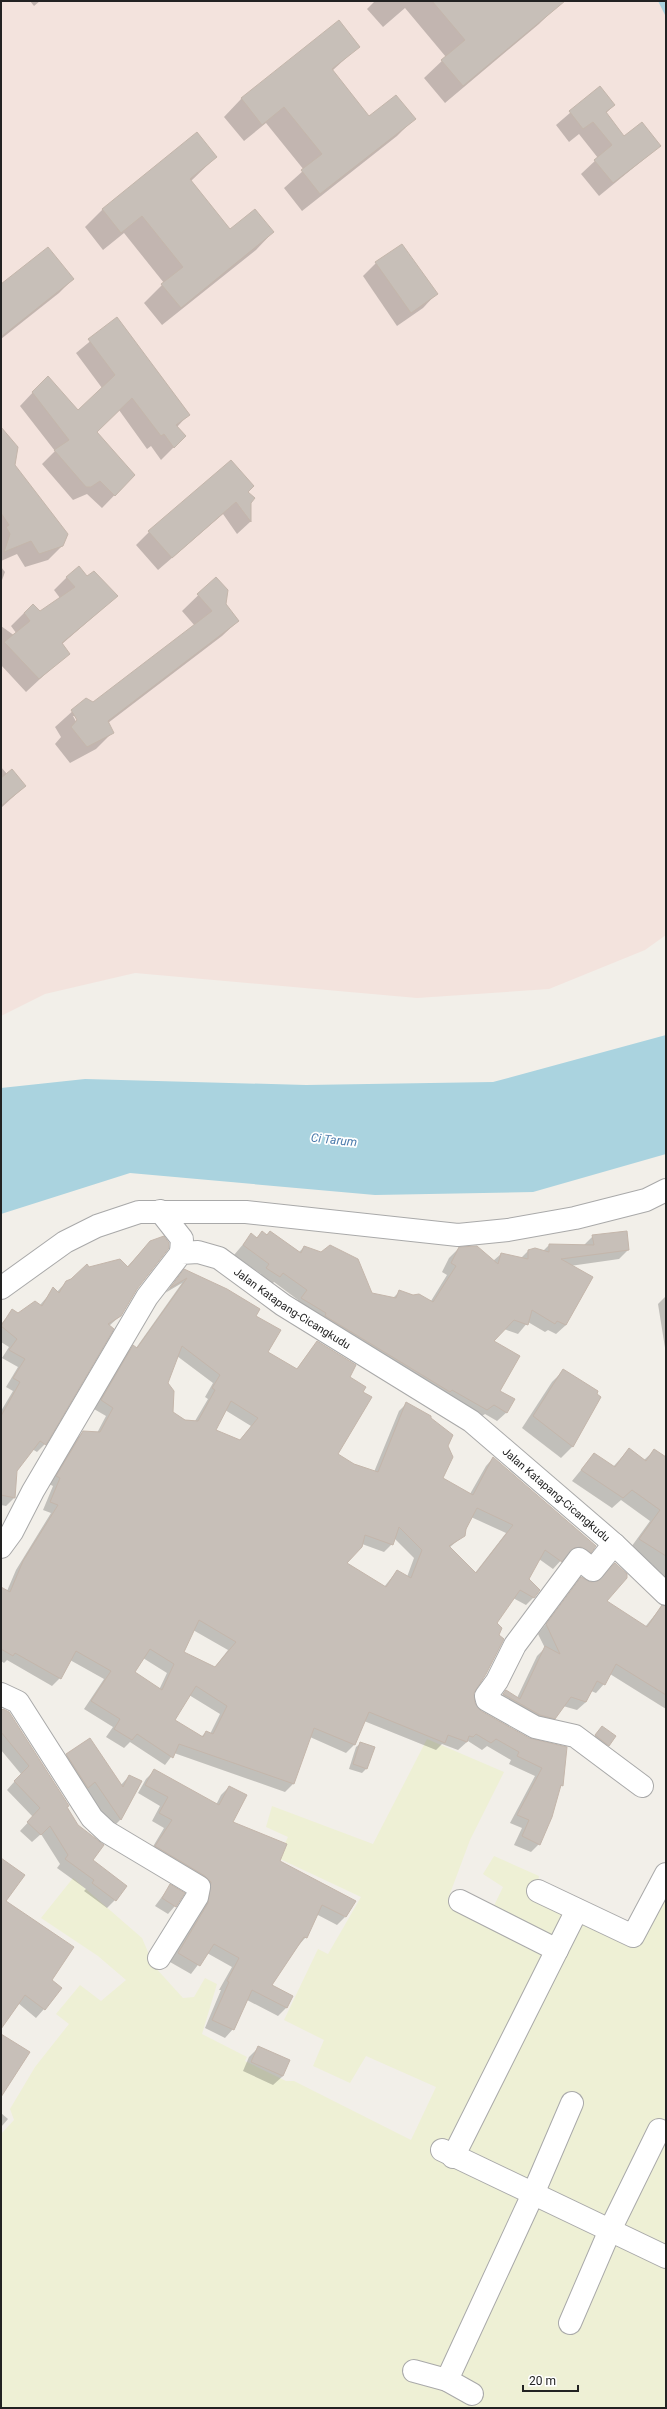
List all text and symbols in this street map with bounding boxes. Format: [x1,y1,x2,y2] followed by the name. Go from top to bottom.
[310,1131,358,1149] water label: Ci Tarum
[231,1265,353,1352] street label: Jalan Katapang-Cicangkudu
[500,1445,612,1544] street label: Jalan Katapang-Cicangkudu
[523,2367,578,2393] scale bar
[529,2374,556,2388] text: 20 m

